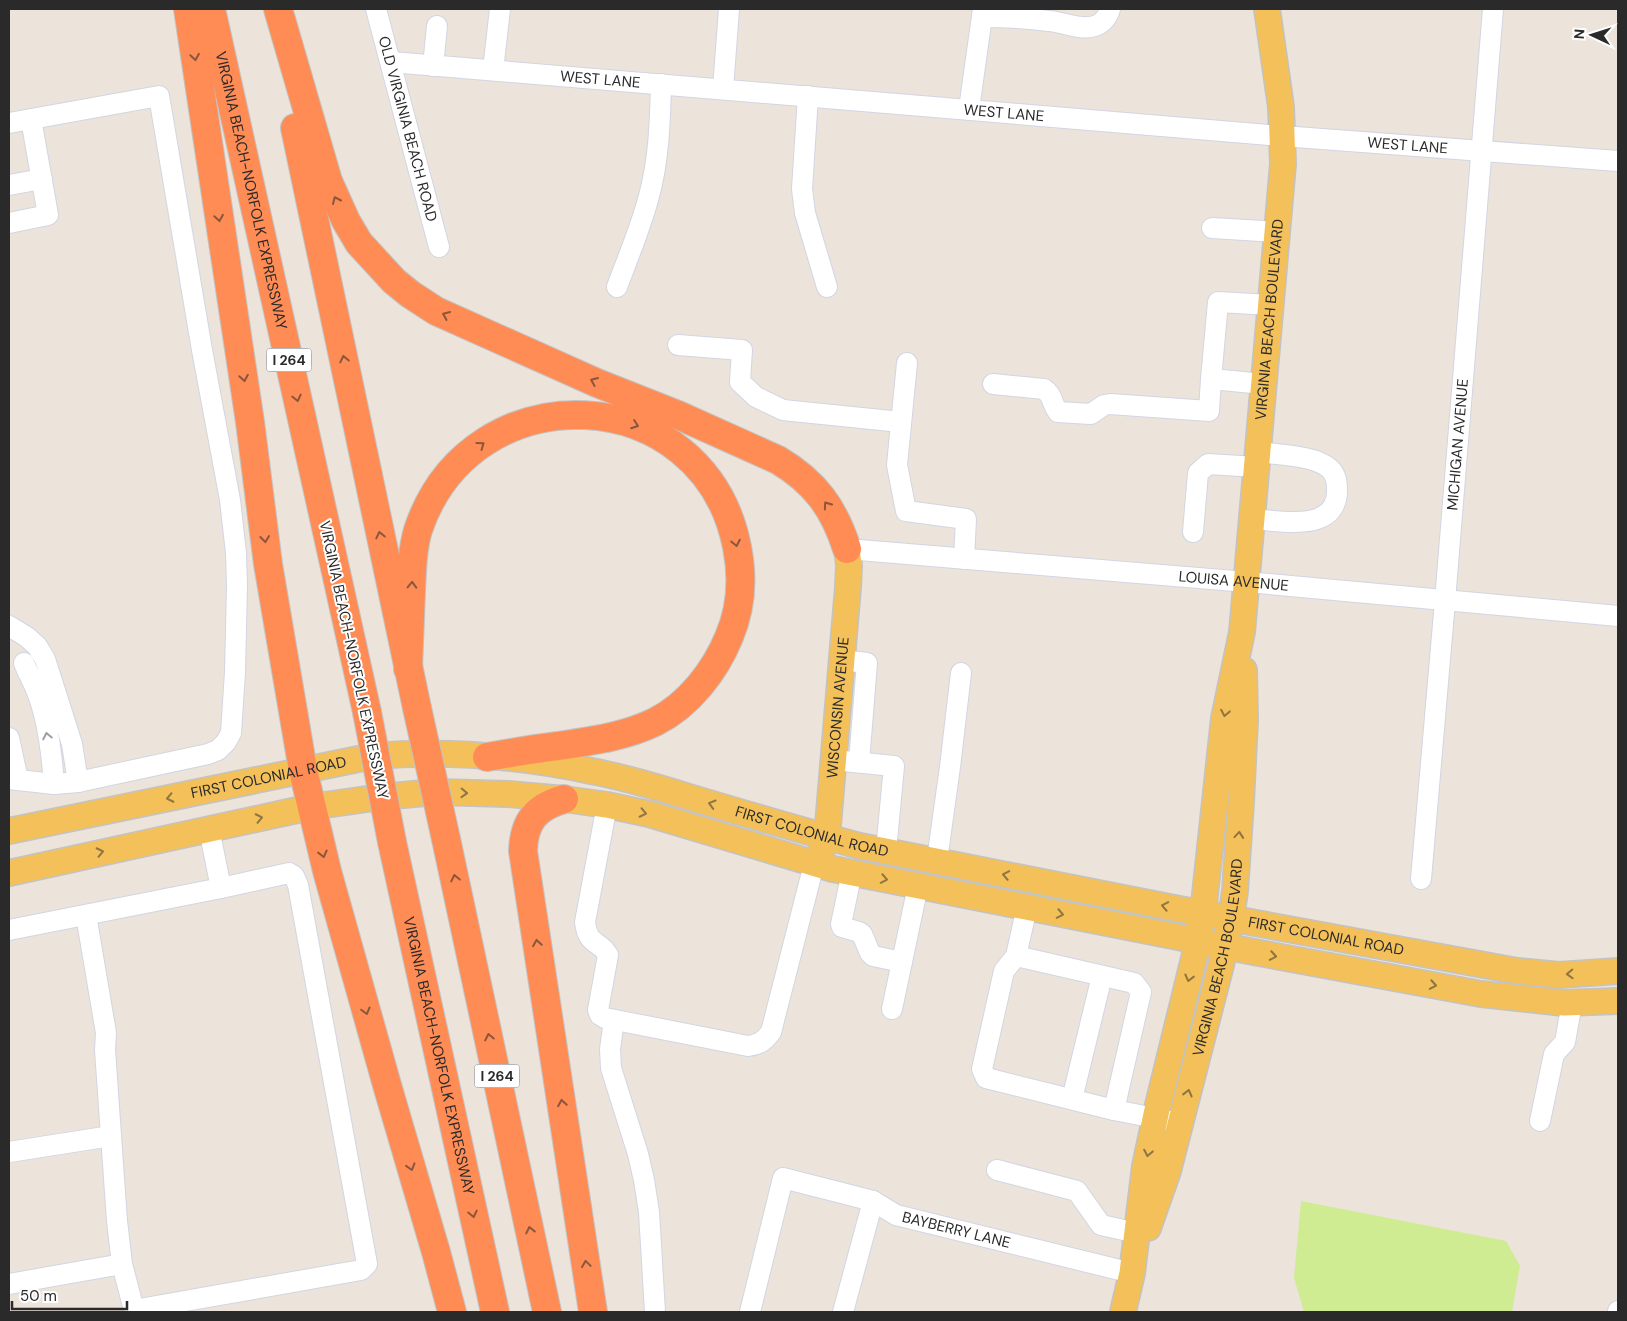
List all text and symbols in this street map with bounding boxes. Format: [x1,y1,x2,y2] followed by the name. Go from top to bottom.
[1567,10,1617,60] north arrow
[1570,28,1588,40] text: N
[374,34,442,224] street label: OLD VIRGINIA BEACH ROAD
[211,50,292,332] street label: VIRGINIA BEACH-NORFOLK EXPRESSWAY
[189,53,200,61] one-way arrow
[559,66,641,93] street label: WEST LANE
[963,100,1045,126] street label: WEST LANE
[1367,132,1449,158] street label: WEST LANE
[332,196,343,205] one-way arrow
[214,213,224,222] one-way arrow
[1251,218,1288,421] street label: VIRGINIA BEACH BOULEVARD
[442,311,451,322] one-way arrow
[266,348,312,372] road number: I 264
[339,355,349,363] one-way arrow
[238,374,248,383] one-way arrow
[590,377,599,388] one-way arrow
[1442,378,1473,511] street label: MICHIGAN AVENUE
[291,394,302,402] one-way arrow
[630,419,639,429] one-way arrow
[475,442,484,451] one-way arrow
[824,501,833,511] one-way arrow
[315,519,393,801] street label: VIRGINIA BEACH-NORFOLK EXPRESSWAY
[376,531,386,540] one-way arrow
[259,536,270,544] one-way arrow
[730,539,741,548] one-way arrow
[1178,566,1290,596] street label: LOUISA AVENUE
[406,581,417,589] one-way arrow
[822,636,854,779] street label: WISCONSIN AVENUE
[1220,709,1230,718] one-way arrow
[43,731,53,740] one-way arrow
[189,752,348,803] street label: FIRST COLONIAL ROAD
[460,787,468,798] one-way arrow
[166,793,174,803] one-way arrow
[709,799,717,809] one-way arrow
[733,801,890,861] street label: FIRST COLONIAL ROAD
[638,807,647,818] one-way arrow
[255,813,264,824] one-way arrow
[1233,831,1244,839] one-way arrow
[96,848,105,858] one-way arrow
[317,850,328,859] one-way arrow
[1188,858,1247,1059] street label: VIRGINIA BEACH BOULEVARD
[1002,870,1010,880] one-way arrow
[879,873,888,883] one-way arrow
[450,874,460,883] one-way arrow
[1161,902,1170,912] one-way arrow
[1056,908,1065,919] one-way arrow
[1247,912,1406,960] street label: FIRST COLONIAL ROAD
[399,915,479,1197] street label: VIRGINIA BEACH-NORFOLK EXPRESSWAY
[533,938,543,947] one-way arrow
[1268,950,1277,960] one-way arrow
[1565,969,1573,979] one-way arrow
[1184,974,1195,983] one-way arrow
[1428,980,1437,990] one-way arrow
[360,1007,371,1016] one-way arrow
[484,1033,494,1042] one-way arrow
[474,1064,520,1088] road number: I 264
[1182,1089,1193,1098] one-way arrow
[557,1099,568,1107] one-way arrow
[1143,1149,1154,1158] one-way arrow
[406,1163,416,1171] one-way arrow
[900,1207,1013,1253] street label: BAYBERRY LANE
[467,1210,478,1219] one-way arrow
[525,1226,536,1235] one-way arrow
[582,1260,592,1268] one-way arrow
[12,1278,128,1310] scale bar
[20,1286,57,1306] text: 50 m

